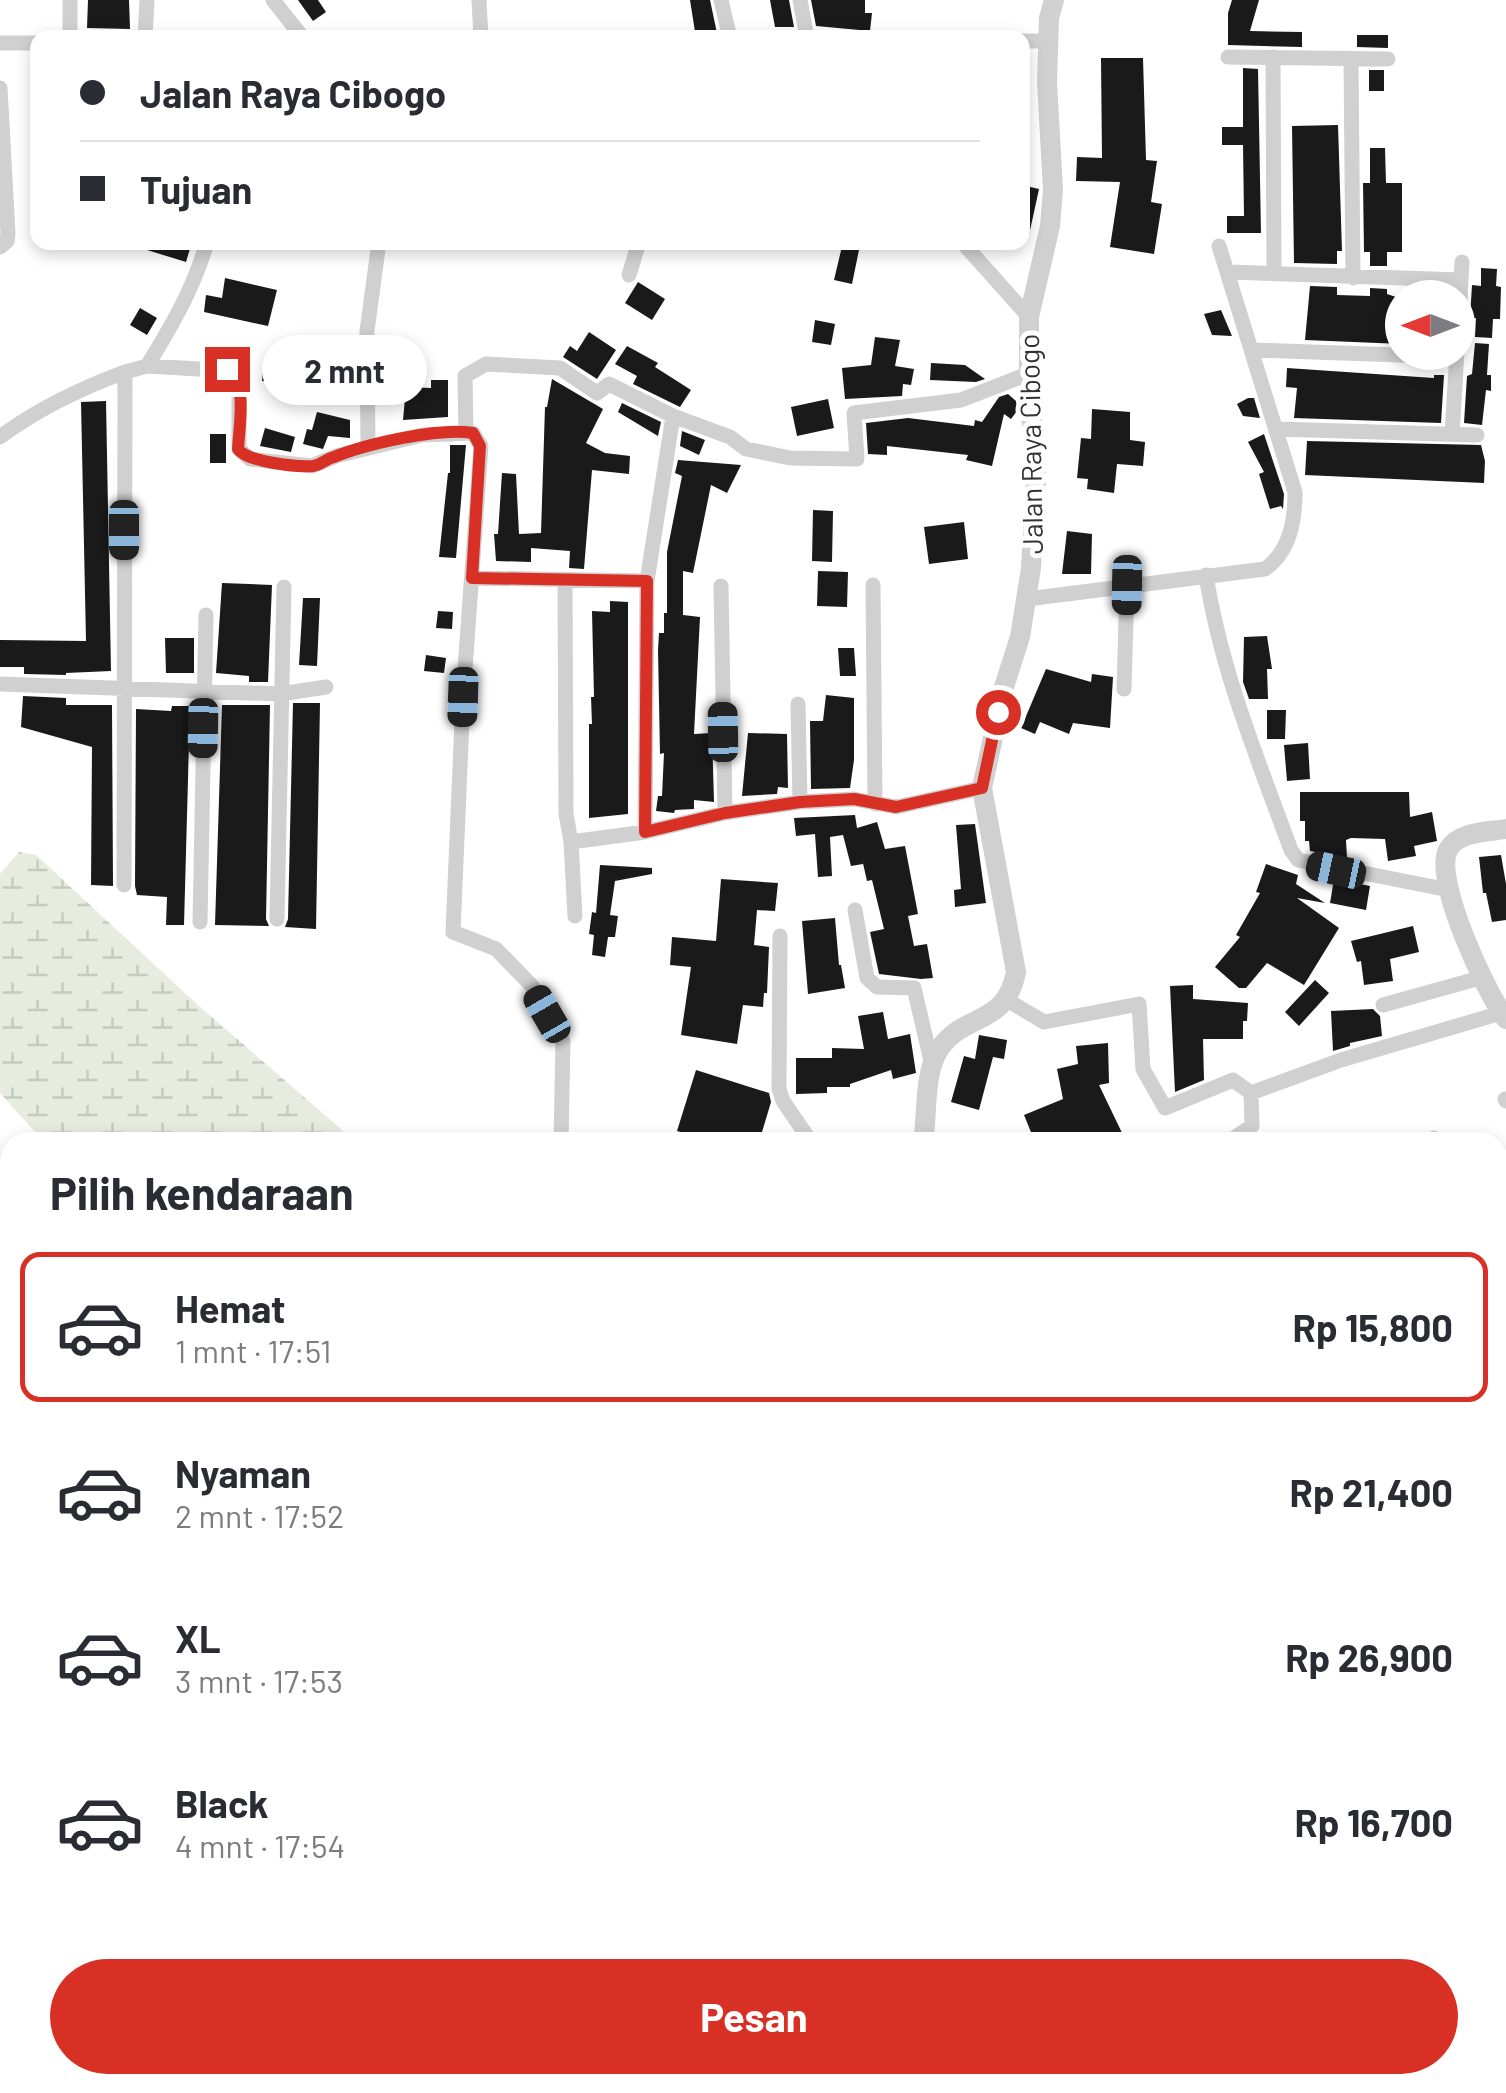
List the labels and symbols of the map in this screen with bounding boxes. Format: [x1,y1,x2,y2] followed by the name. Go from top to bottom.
[1385,280,1475,370] north arrow
[262,334,427,404] callout: 2 mnt
[1011,334,1049,554] street label: Jalan Raya Cibogo
[205,347,250,392] route end
[109,500,139,560] car
[1111,555,1143,615] car
[447,666,479,728] car
[976,690,1021,735] route start
[187,698,219,758] car
[707,702,739,762] car
[1304,849,1368,891] car
[519,981,575,1047] car

